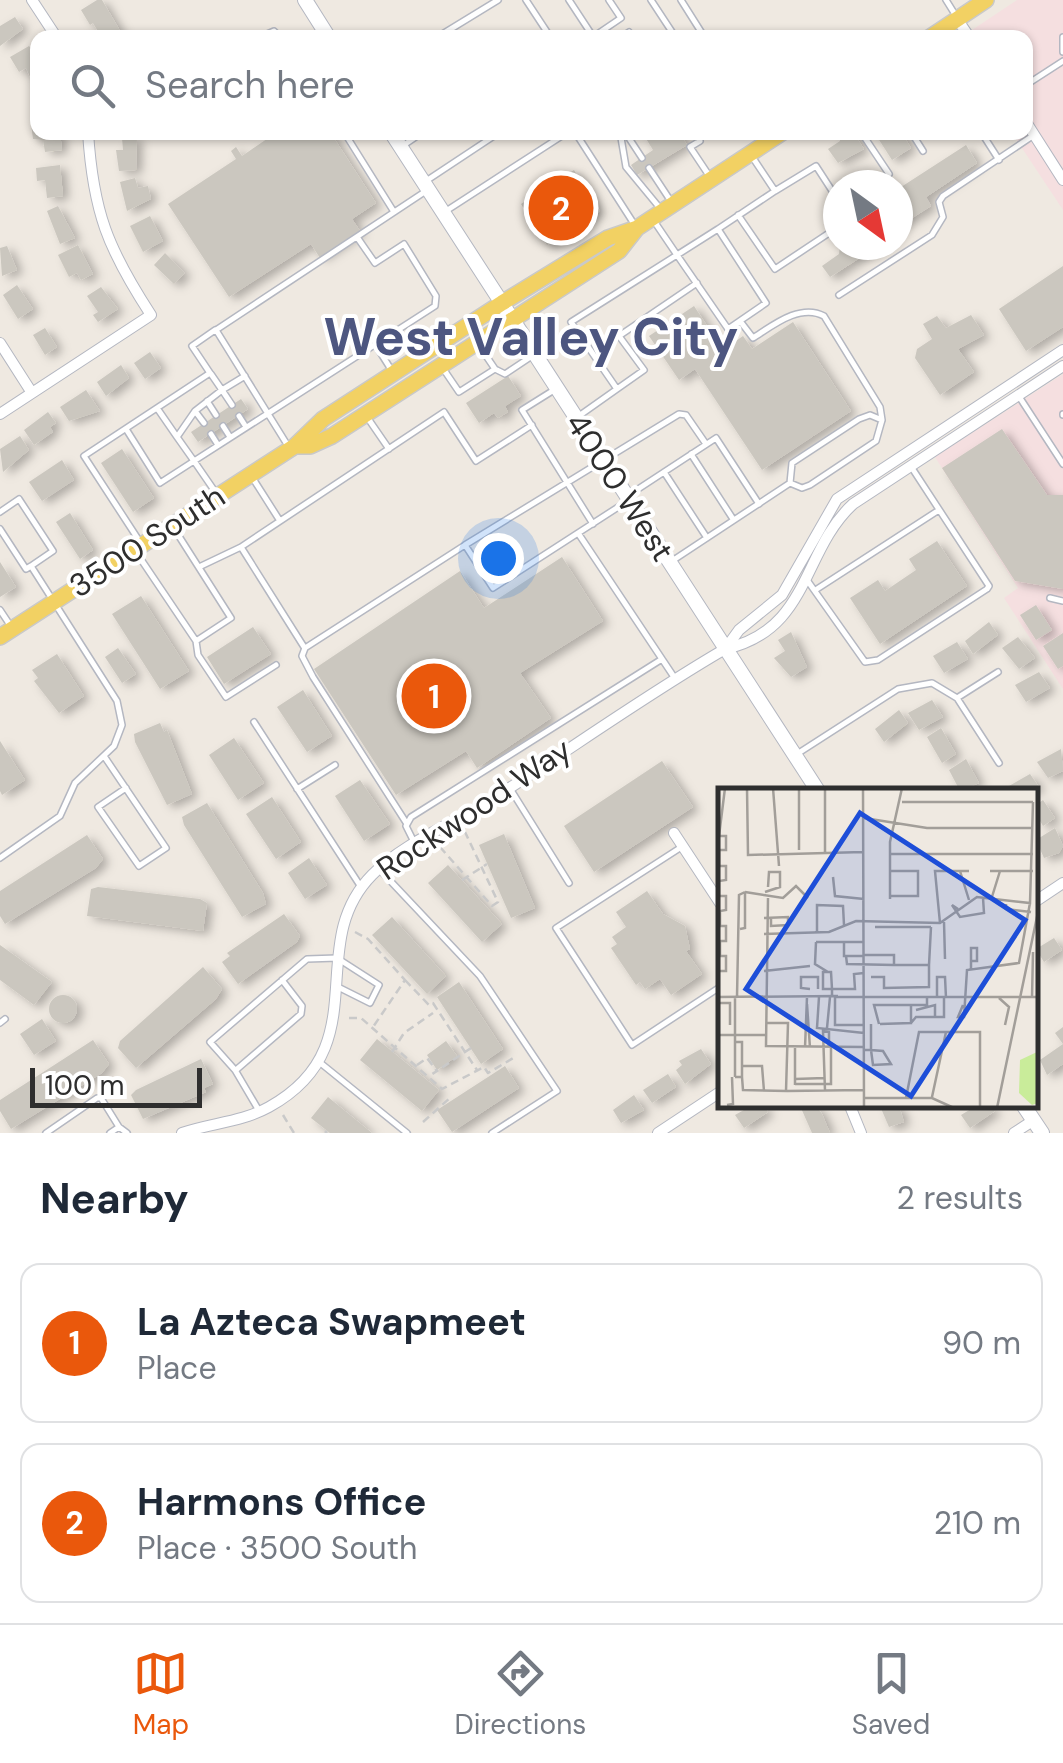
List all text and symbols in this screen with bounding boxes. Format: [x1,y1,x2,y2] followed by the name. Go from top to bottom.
[30,30,1033,140] search box
[65,58,120,113] icon: search
[145,60,355,110] text: Search here
[528,170,594,246] pin: 2
[823,170,913,260] north arrow
[324,303,738,371] district label: West Valley City
[556,405,684,569] street label: 4000 West
[61,475,233,607] street label: 3500 South
[473,533,524,584] your location
[402,658,466,734] pin: 1
[369,728,580,890] street label: Rockwood Way
[718,788,1038,1108] inset map
[30,1063,202,1108] scale bar
[45,1067,124,1104] text: 100 m
[40,1171,189,1226] text: Nearby
[897,1177,1023,1219] text: 2 results
[137,1297,526,1347] text: La Azteca Swapmeet
[69,1322,80,1364] text: 1
[942,1322,1021,1364] text: 90 m
[137,1347,217,1389] text: Place
[137,1477,427,1527] text: Harmons Office
[65,1502,84,1544] text: 2
[934,1502,1021,1544] text: 210 m
[137,1527,417,1569] text: Place · 3500 South
[133,1646,189,1743] tab: Map
[455,1646,586,1743] tab: Directions
[852,1646,930,1743] tab: Saved

